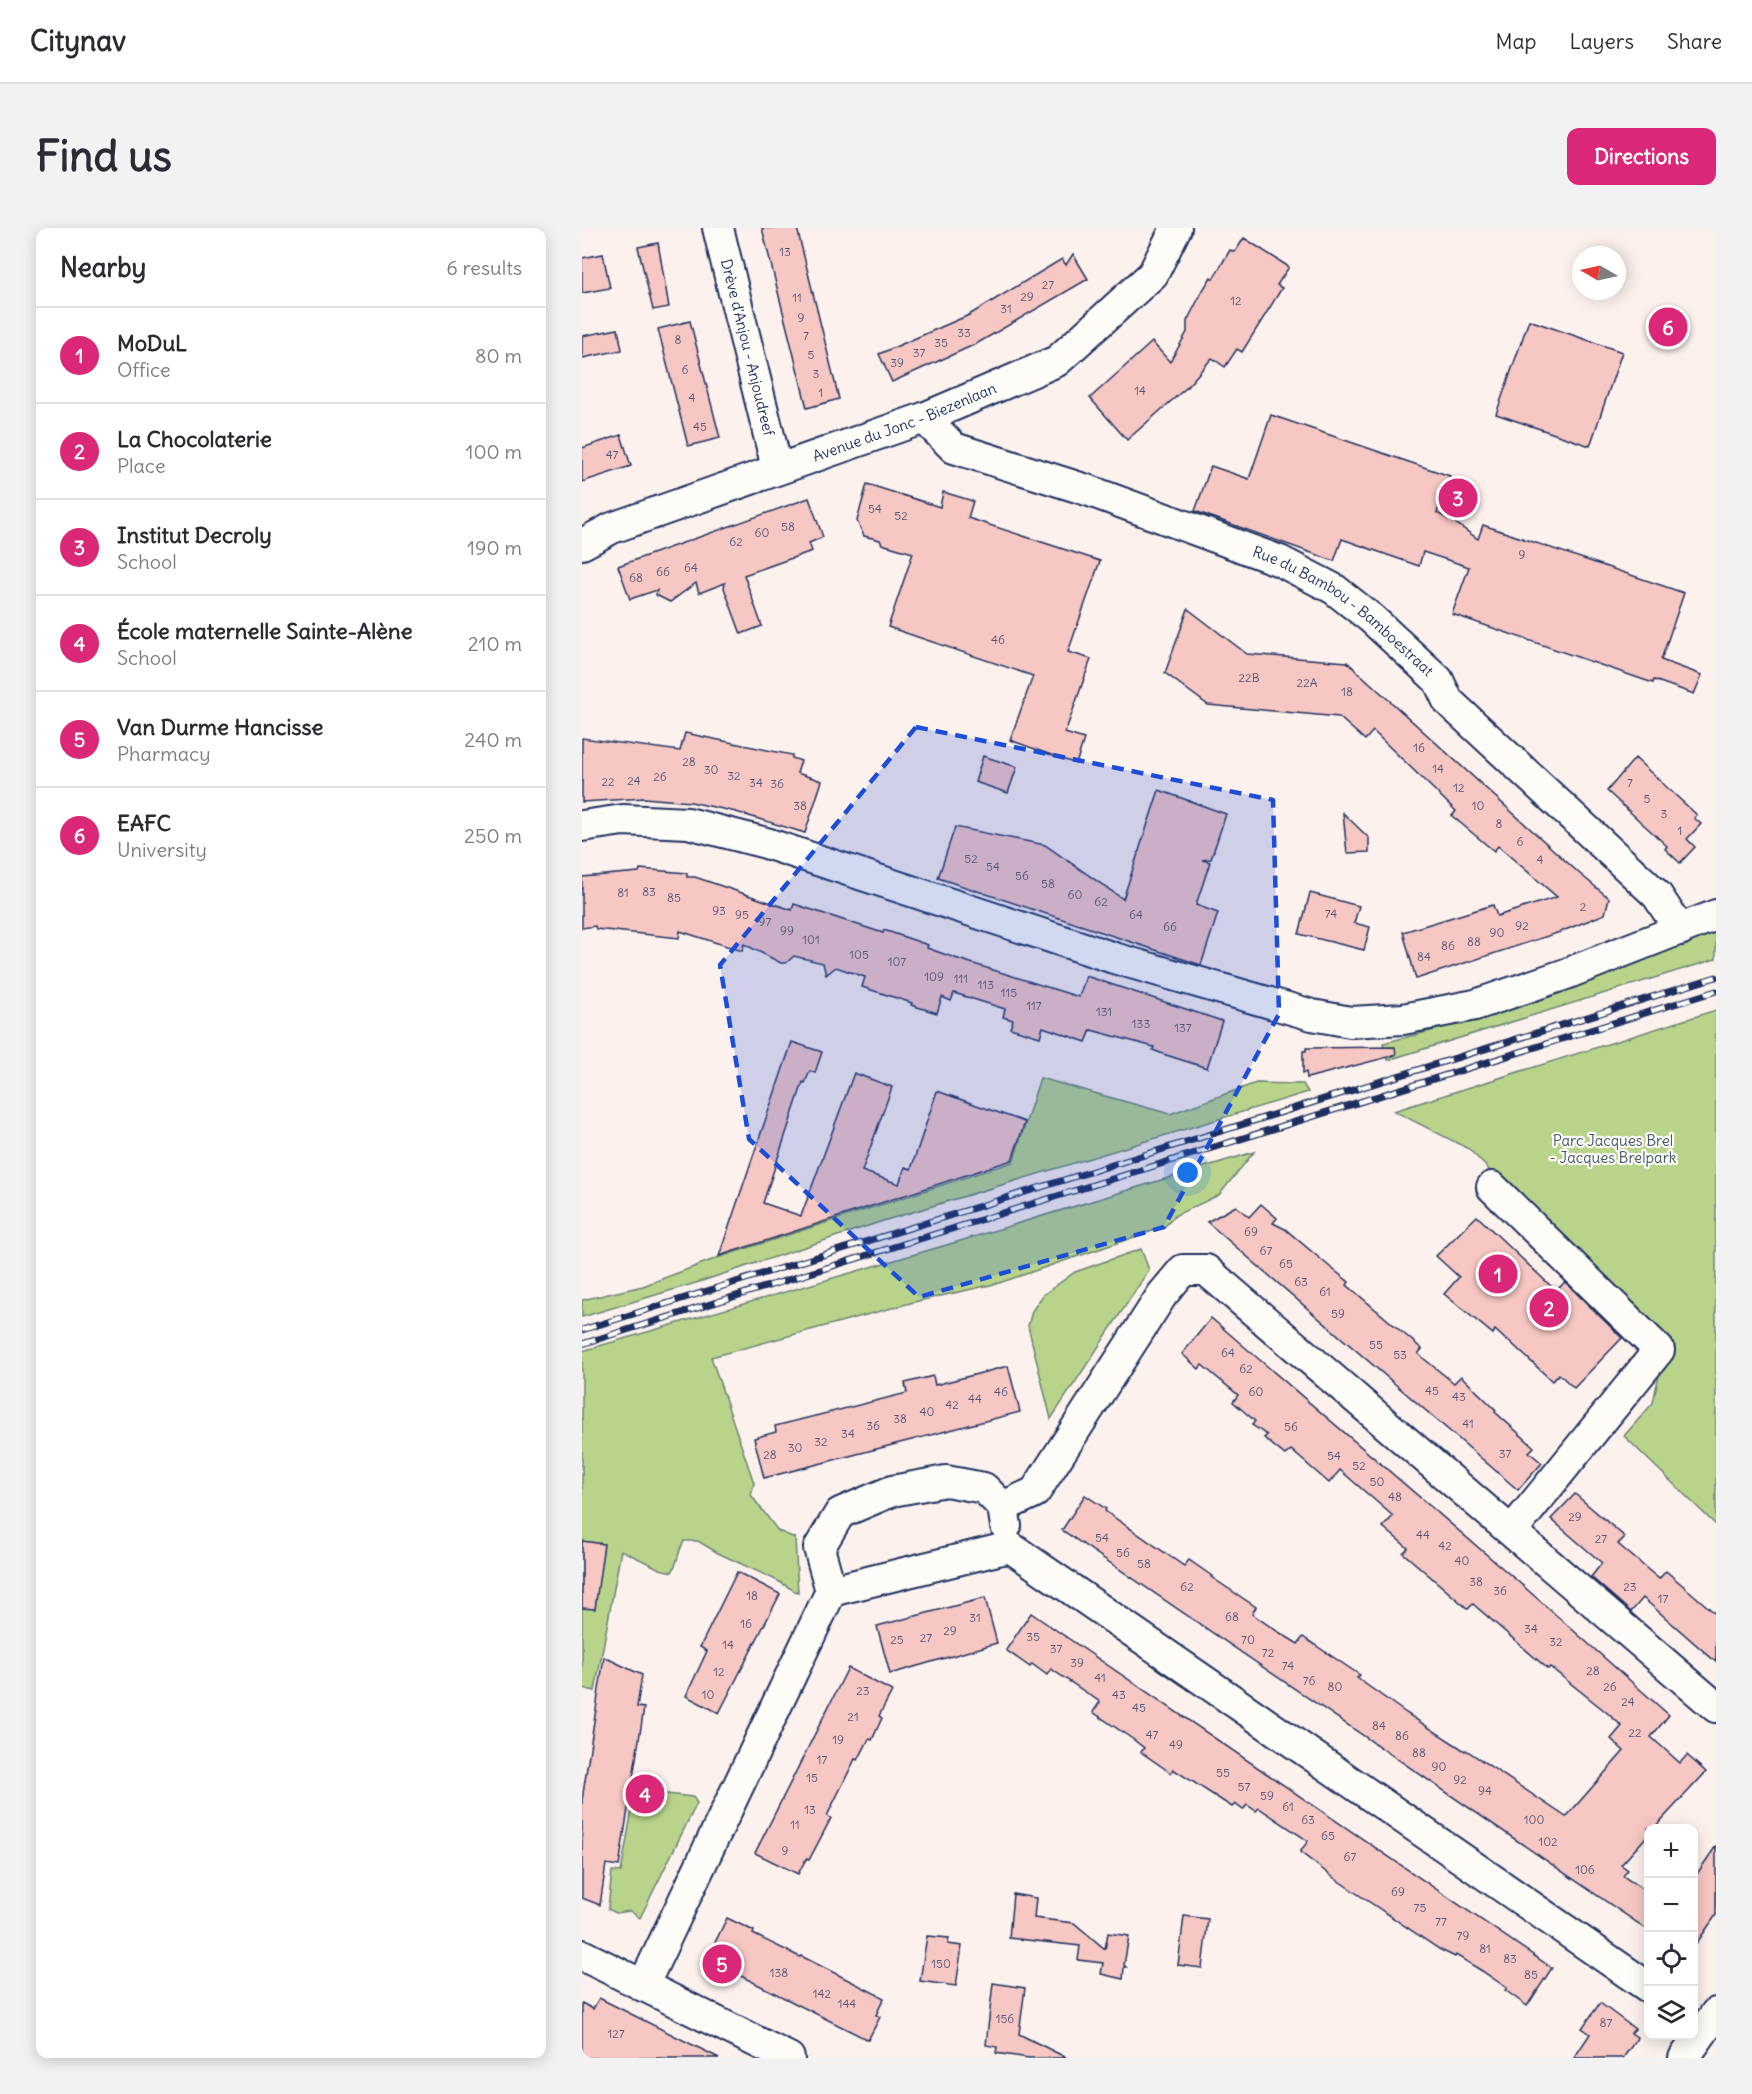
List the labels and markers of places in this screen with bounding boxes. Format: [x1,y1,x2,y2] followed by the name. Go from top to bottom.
[1648,304,1688,350] pin: 6
[1438,476,1478,520] pin: 3
[1478,1252,1518,1296] pin: 1
[1530,1286,1568,1330] pin: 2
[626,1772,664,1816] pin: 4
[702,1942,742,1986] pin: 5

